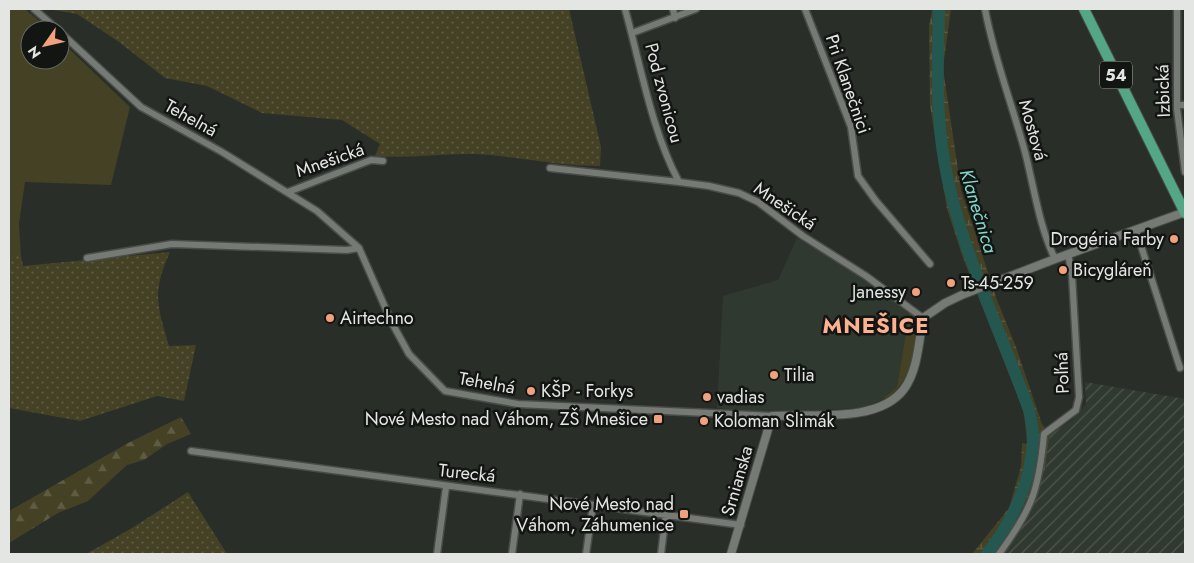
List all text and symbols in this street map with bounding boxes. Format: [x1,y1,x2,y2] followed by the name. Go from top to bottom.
[20,20,70,70] north arrow
[819,31,877,137] street label: Pri Klanečnici
[638,40,690,146] street label: Pod zvonicou
[23,42,46,62] text: N
[1100,62,1132,88] road number: 54
[1149,64,1177,118] street label: Izbická
[160,93,222,143] street label: Tehelná
[1012,97,1054,163] street label: Mostová
[292,136,368,184] street label: Mnešická
[953,166,1004,257] water label: Klanečnica
[749,176,821,236] street label: Mnešická
[1050,226,1164,252] place label: Drogéria Farby
[1168,233,1180,245] marker: Drogéria Farby
[1073,257,1152,283] place label: Bicygláreň
[1057,264,1069,276] marker: Bicygláreň
[961,270,1034,296] place label: Ts-45-259
[945,277,957,289] marker: Ts-45-259
[850,279,906,305] place label: Janessy
[910,286,922,298] marker: Janessy
[340,305,414,331] place label: Airtechno
[823,309,929,341] district label: MNEŠICE
[324,312,336,324] marker: Airtechno
[1048,352,1076,394] street label: Poľná
[784,362,815,388] place label: Tilia
[457,365,517,401] street label: Tehelná
[768,369,780,381] marker: Tilia
[541,378,633,404] place label: KŠP - Forkys
[717,384,764,410] place label: vadias
[525,385,537,397] marker: KŠP - Forkys
[701,391,713,403] marker: vadias
[365,406,648,432] place label: Nové Mesto nad Váhom, ZŠ Mnešice
[714,408,834,434] place label: Koloman Slimák
[652,413,664,425] marker: Nové Mesto nad Váhom, ZŠ Mnešice
[698,415,710,427] marker: Koloman Slimák
[715,443,759,519] street label: Srnianska
[437,457,497,489] street label: Turecká
[516,491,674,538] place label: Nové Mesto nad Váhom, Záhumenice
[678,508,690,520] marker: Nové Mesto nad Váhom, Záhumenice

